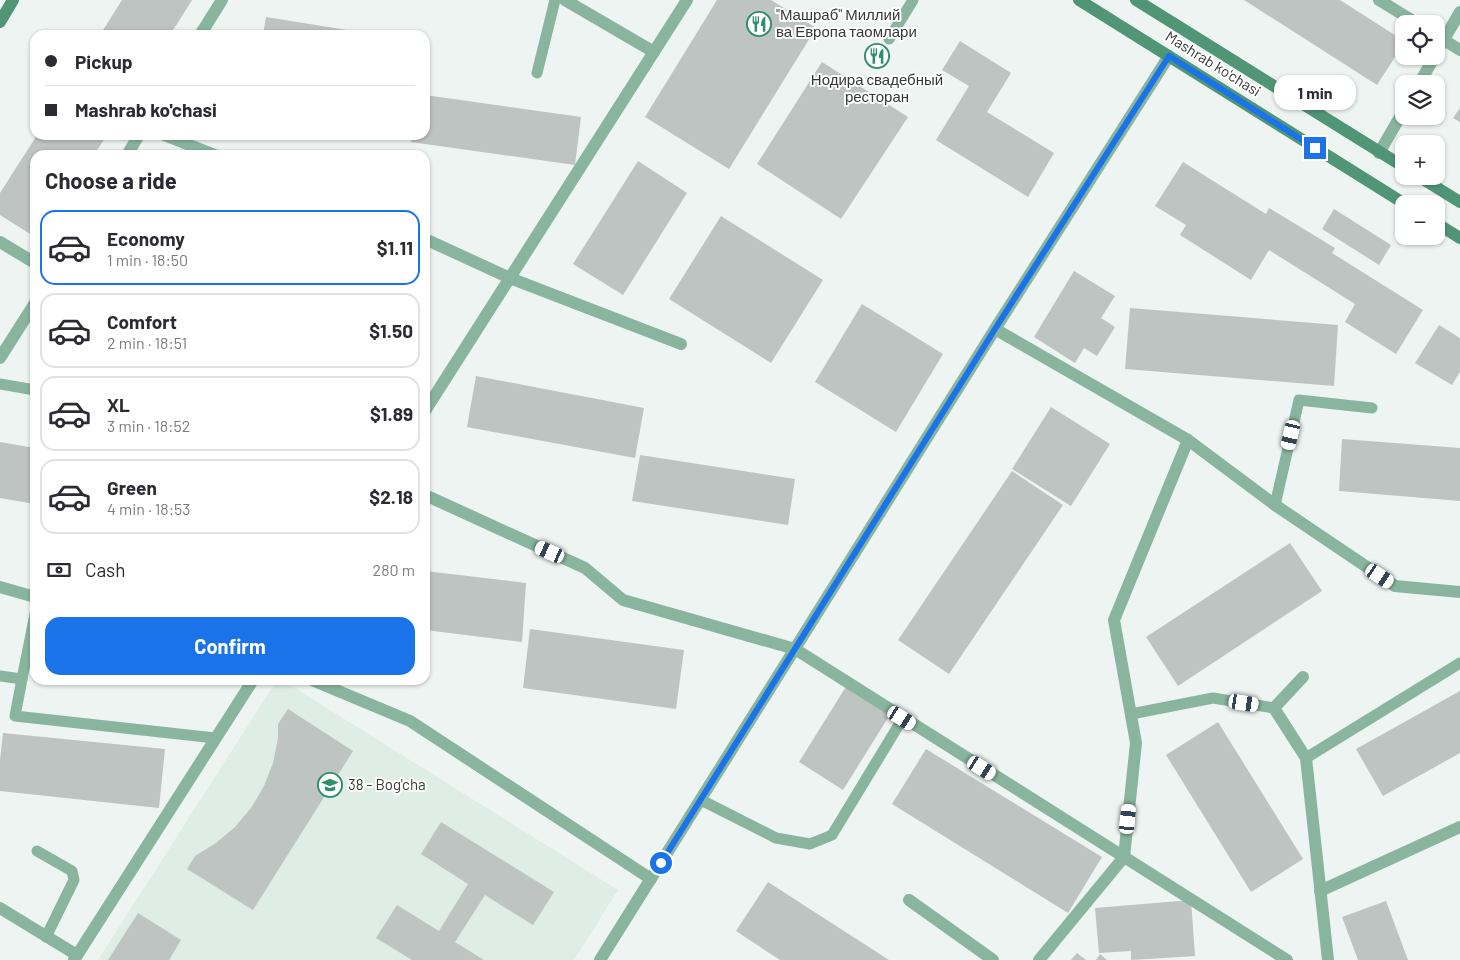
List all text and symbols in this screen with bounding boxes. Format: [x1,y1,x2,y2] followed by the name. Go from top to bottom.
[776,5,917,40] place label: "Машраб" Миллий ва Европа таомлари
[746,11,772,37] restaurant icon: "Машраб" Миллий ва Европа таомлари
[1395,15,1445,245] map controls
[1395,15,1445,65] button: locate
[1163,27,1265,100] street label: Mashrab ko'chasi
[864,43,890,69] restaurant icon: Нодира свадебный ресторан
[75,50,133,73] text: Pickup
[811,70,943,105] place label: Нодира свадебный ресторан
[1395,75,1445,125] button: layers
[1274,76,1356,110] callout: 1 min
[1297,83,1333,102] text: 1 min
[75,98,217,121] text: Mashrab ko'chasi
[1395,135,1445,185] button: +
[1304,137,1326,159] route end
[45,167,177,193] text: Choose a ride
[1395,195,1445,245] button: −
[47,225,92,270] icon: car
[107,227,185,250] text: Economy
[377,236,413,259] text: $1.11
[107,250,188,269] text: 1 min · 18:50
[47,308,92,353] icon: car
[107,310,177,333] text: Comfort
[369,319,413,342] text: $1.50
[107,333,187,352] text: 2 min · 18:51
[47,391,92,436] icon: car
[107,393,130,416] text: XL
[370,402,413,425] text: $1.89
[107,416,190,435] text: 3 min · 18:52
[1280,419,1301,451] car
[47,474,92,519] icon: car
[107,476,157,499] text: Green
[369,485,413,508] text: $2.18
[107,499,191,518] text: 4 min · 18:53
[533,539,566,565] car
[45,556,73,584] icon: cash
[85,558,126,581] text: Cash
[373,560,415,579] text: 280 m
[1363,561,1396,591] car
[45,617,415,675] button: Confirm
[1228,693,1259,713] car
[885,704,918,732] car
[965,754,998,782] car
[317,772,343,798] school or university icon: 38 - Bog'cha
[348,775,426,793] place label: 38 - Bog'cha
[1118,803,1137,835] car
[650,852,672,874] route start

